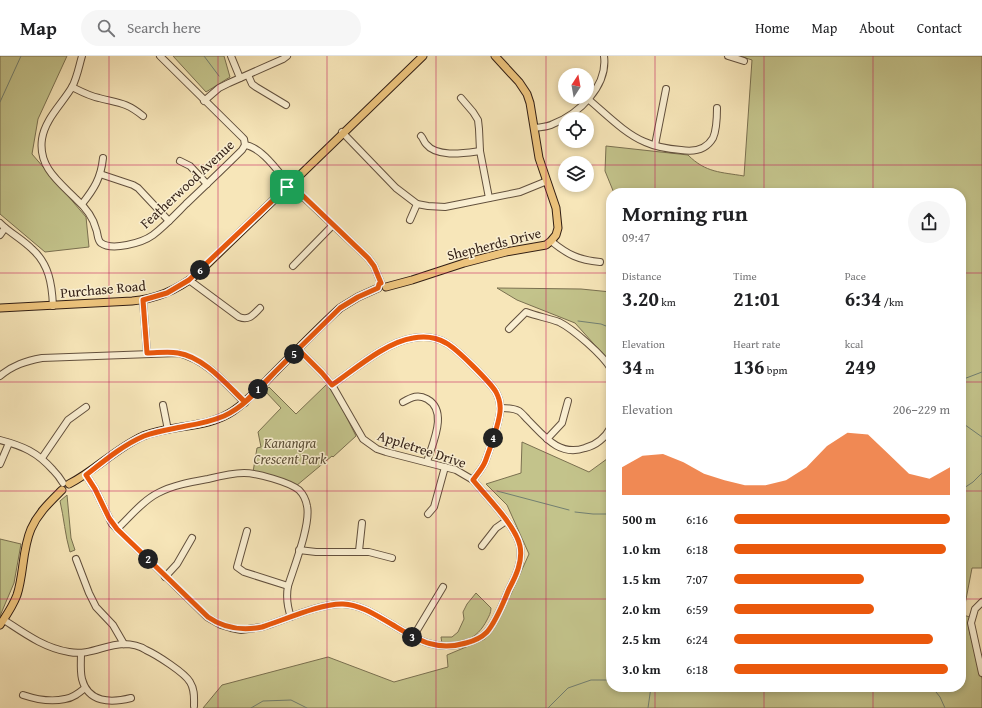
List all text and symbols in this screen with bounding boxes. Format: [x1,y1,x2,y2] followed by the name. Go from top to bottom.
[81,10,361,46] search box
[20,14,57,42] text: Map
[95,17,117,39] icon: search
[127,17,201,38] text: Search here
[755,18,790,38] text: Home
[812,18,837,38] text: Map
[859,18,895,38] text: About
[917,18,962,38] text: Contact
[558,68,594,104] north arrow
[558,68,594,192] map controls
[558,112,594,148] button: locate
[135,135,239,233] street label: Featherwood Avenue
[558,156,594,192] button: layers
[270,170,304,204] pin
[276,176,298,198] icon: arrive
[622,197,748,229] text: Morning run
[908,201,950,243] button: share
[445,223,544,265] street label: Shepherds Drive
[622,228,650,247] text: 09:47
[190,260,210,280] pin: 6
[197,262,203,278] text: 6
[622,268,661,284] text: Distance
[733,268,757,284] text: Time
[845,268,866,284] text: Pace
[59,275,147,303] street label: Purchase Road
[622,284,659,313] text: 3.20
[733,284,780,313] text: 21:01
[845,284,881,313] text: 6:34
[659,294,676,310] text: km
[881,294,904,310] text: /km
[622,336,665,352] text: Elevation
[733,336,781,352] text: Heart rate
[845,336,863,352] text: kcal
[284,344,304,364] pin: 5
[291,346,297,362] text: 5
[622,352,643,381] text: 34
[733,352,764,381] text: 136
[845,352,876,381] text: 249
[643,362,654,378] text: m
[764,362,787,378] text: bpm
[248,379,268,399] pin: 1
[255,381,261,397] text: 1
[622,400,673,419] text: Elevation
[893,400,950,419] text: 206–229 m
[375,425,469,473] street label: Appletree Drive
[483,428,503,448] pin: 4
[490,430,496,446] text: 4
[254,433,327,469] park label: Kanangra Crescent Park
[622,510,656,529] text: 500 m
[686,510,708,529] text: 6:16
[622,540,661,559] text: 1.0 km
[686,540,708,559] text: 6:18
[138,549,158,569] pin: 2
[145,551,151,567] text: 2
[622,570,661,589] text: 1.5 km
[686,570,708,589] text: 7:07
[622,600,661,619] text: 2.0 km
[686,600,708,619] text: 6:59
[402,627,422,647] pin: 3
[409,629,415,645] text: 3
[622,630,661,649] text: 2.5 km
[686,630,708,649] text: 6:24
[622,660,661,679] text: 3.0 km
[686,660,708,679] text: 6:18

